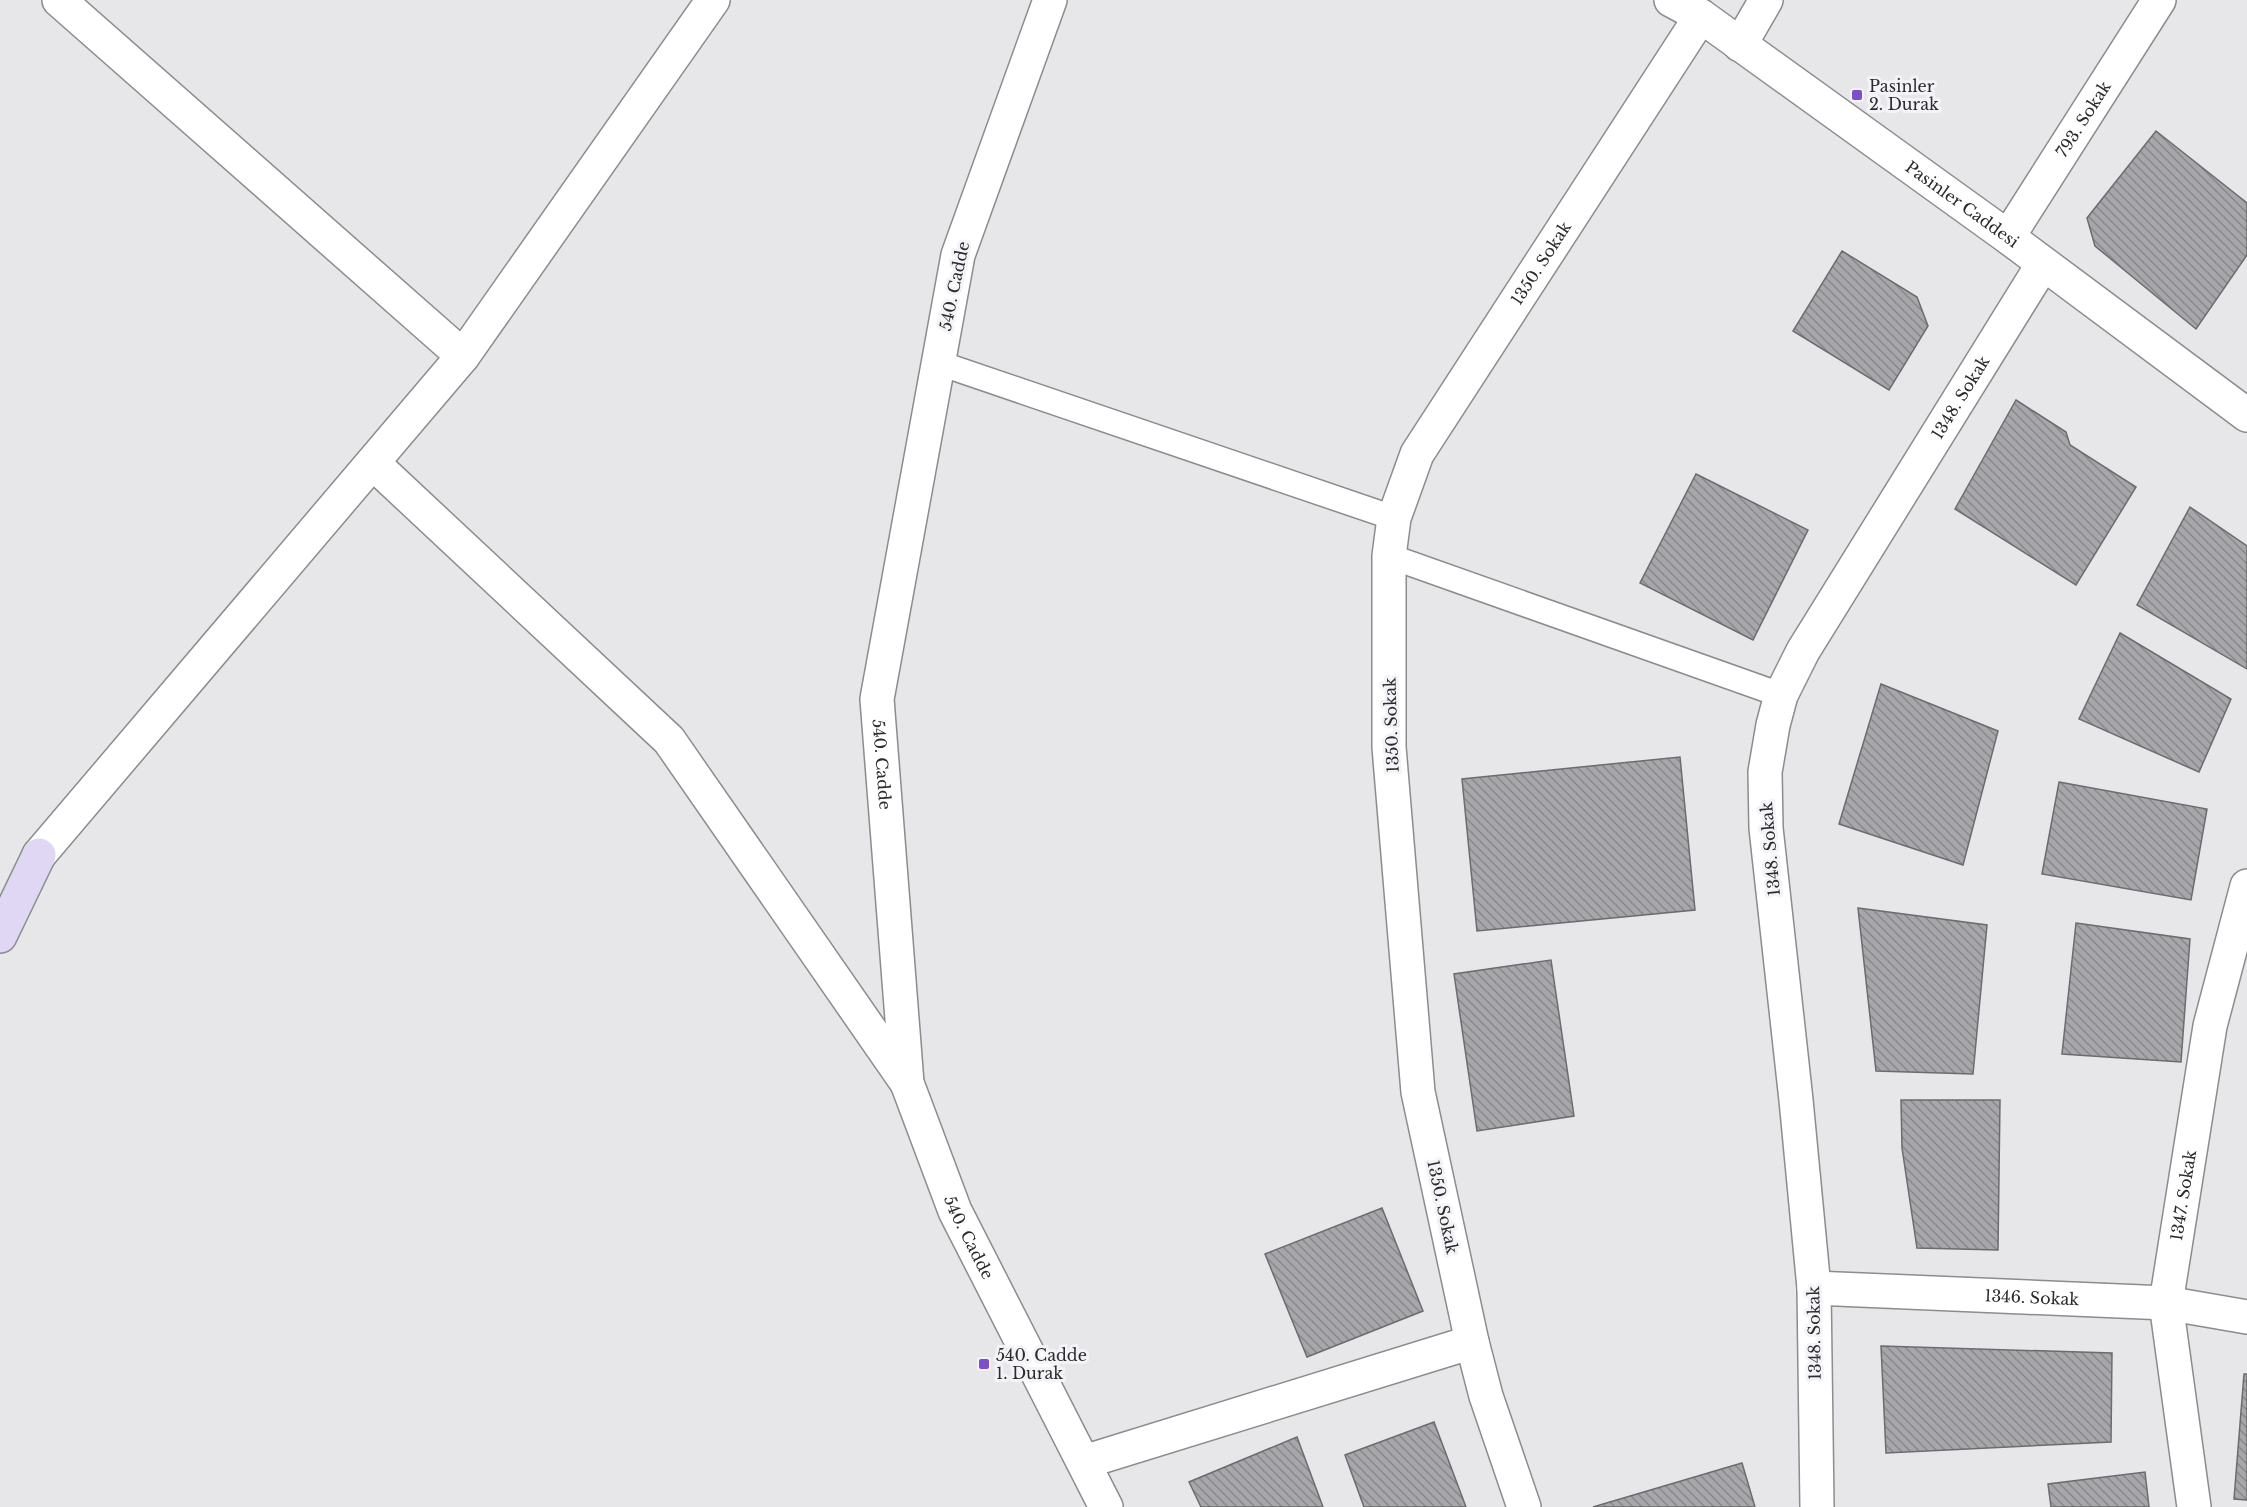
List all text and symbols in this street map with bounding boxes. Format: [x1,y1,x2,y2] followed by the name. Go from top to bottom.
[1869,76,1939,114] place label: Pasinler 2. Durak
[2052,77,2115,161] street label: 793. Sokak
[1850,88,1864,102] marker: Pasinler 2. Durak
[1902,157,2023,252] street label: Pasinler Caddesi
[1506,217,1575,309] street label: 1350. Sokak
[935,239,973,333] street label: 540. Cadde
[1927,352,1994,443] street label: 1348. Sokak
[1379,677,1403,773] street label: 1350. Sokak
[869,718,896,810] street label: 540. Cadde
[1756,801,1784,897] street label: 1348. Sokak
[2166,1148,2200,1242] street label: 1347. Sokak
[1423,1158,1463,1256] street label: 1350. Sokak
[940,1193,998,1283] street label: 540. Cadde
[1984,1285,2080,1309] street label: 1346. Sokak
[1803,1286,1825,1380] street label: 1348. Sokak
[996,1345,1087,1383] place label: 540. Cadde 1. Durak
[977,1357,991,1371] marker: 540. Cadde 1. Durak

